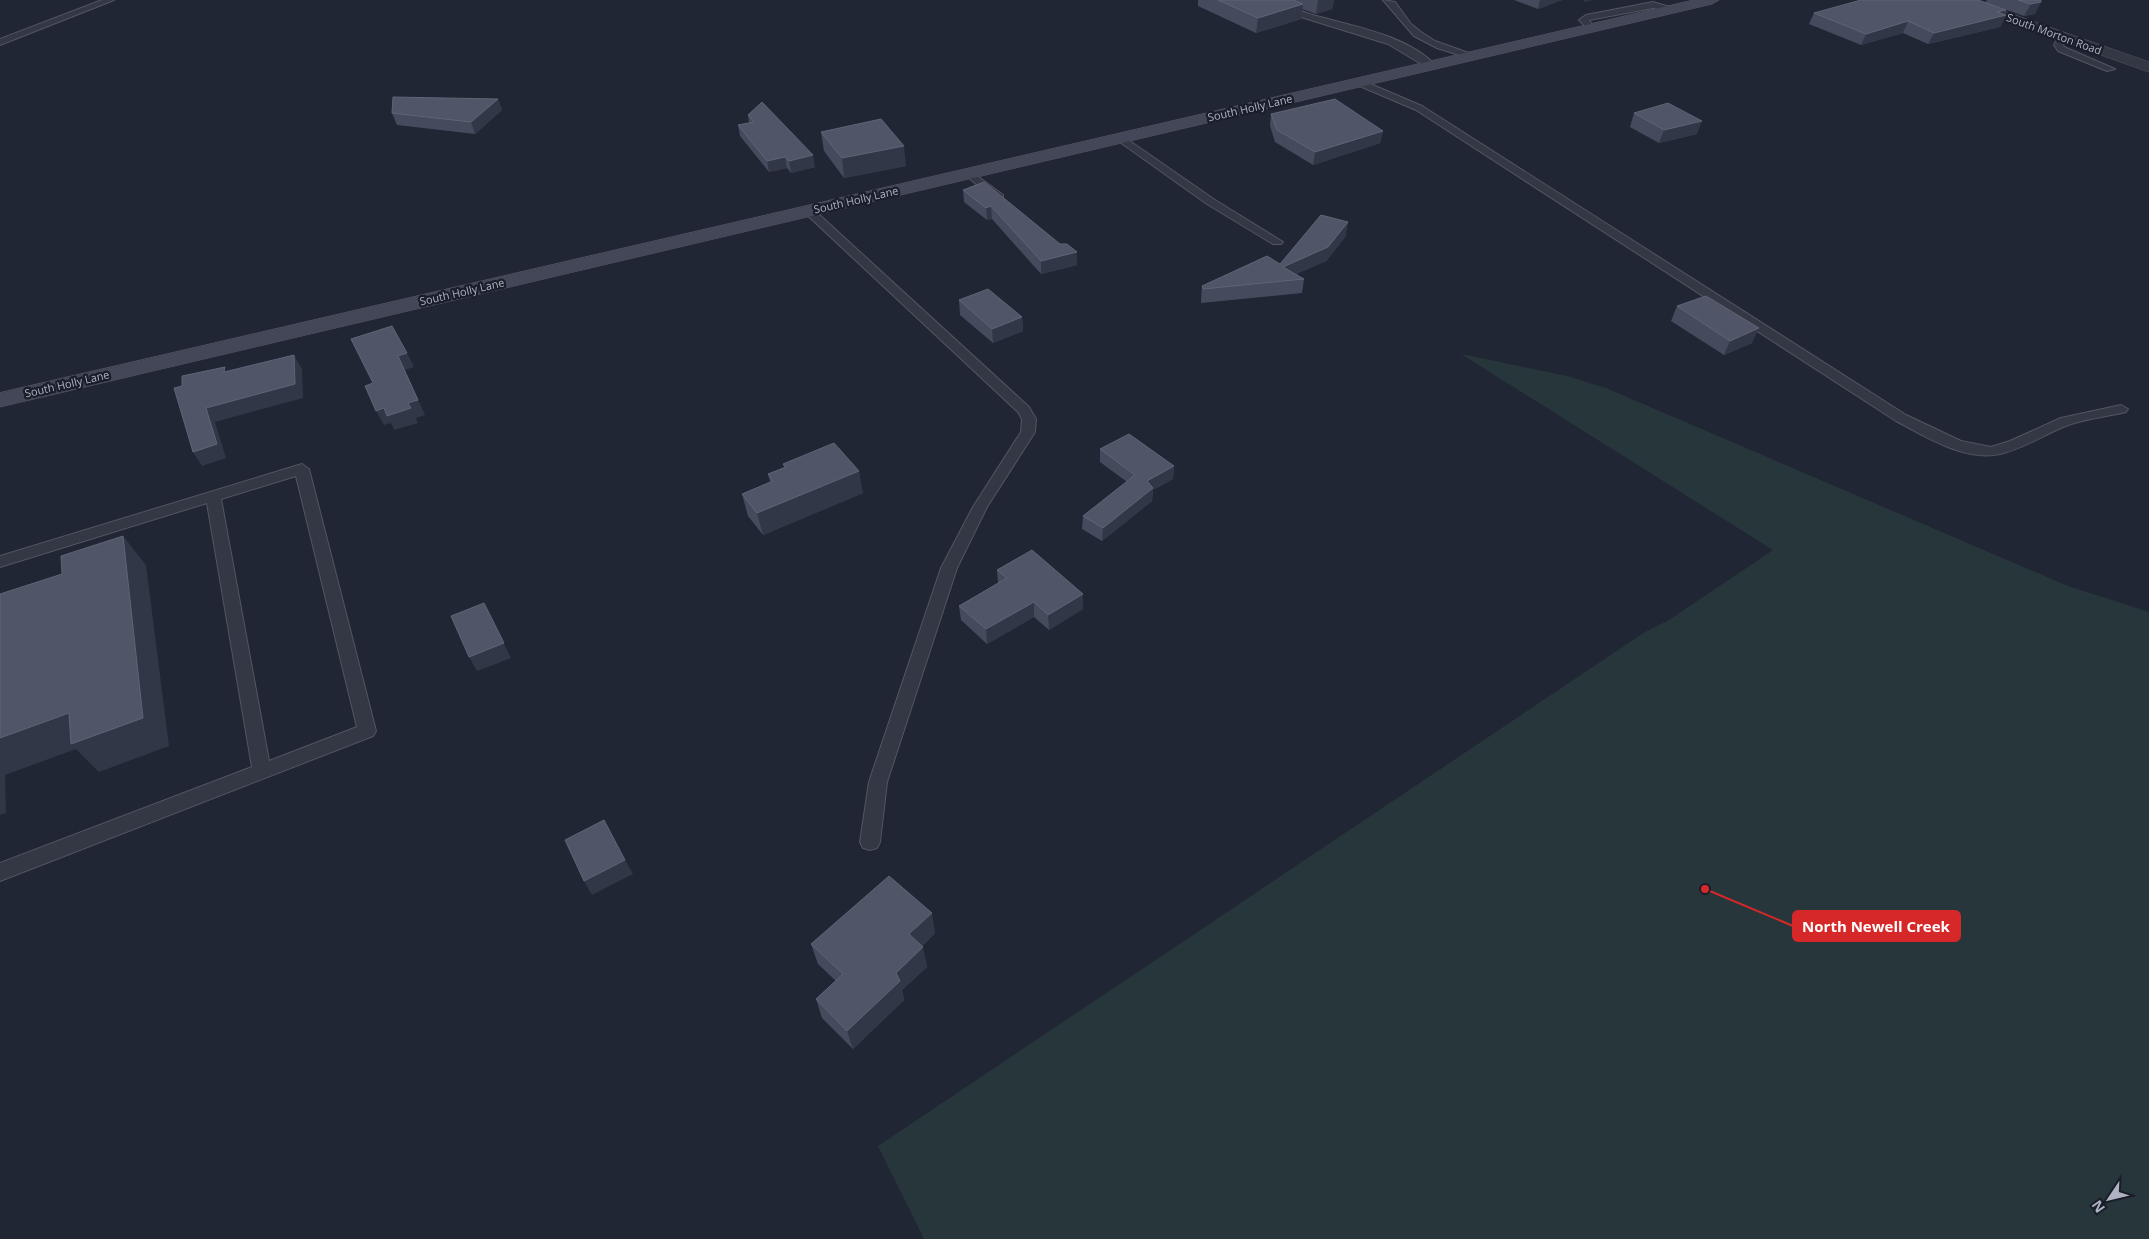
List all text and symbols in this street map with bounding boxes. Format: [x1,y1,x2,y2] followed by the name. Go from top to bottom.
[2004,9,2104,58] street label: South Morton Road
[1206,90,1294,125] street label: South Holly Lane
[812,182,900,217] street label: South Holly Lane
[418,274,506,309] street label: South Holly Lane
[23,366,111,401] street label: South Holly Lane
[1793,911,1960,941] callout: North Newell Creek
[1802,916,1951,936] text: North Newell Creek
[2084,1174,2134,1224] north arrow
[2087,1197,2109,1217] text: N

